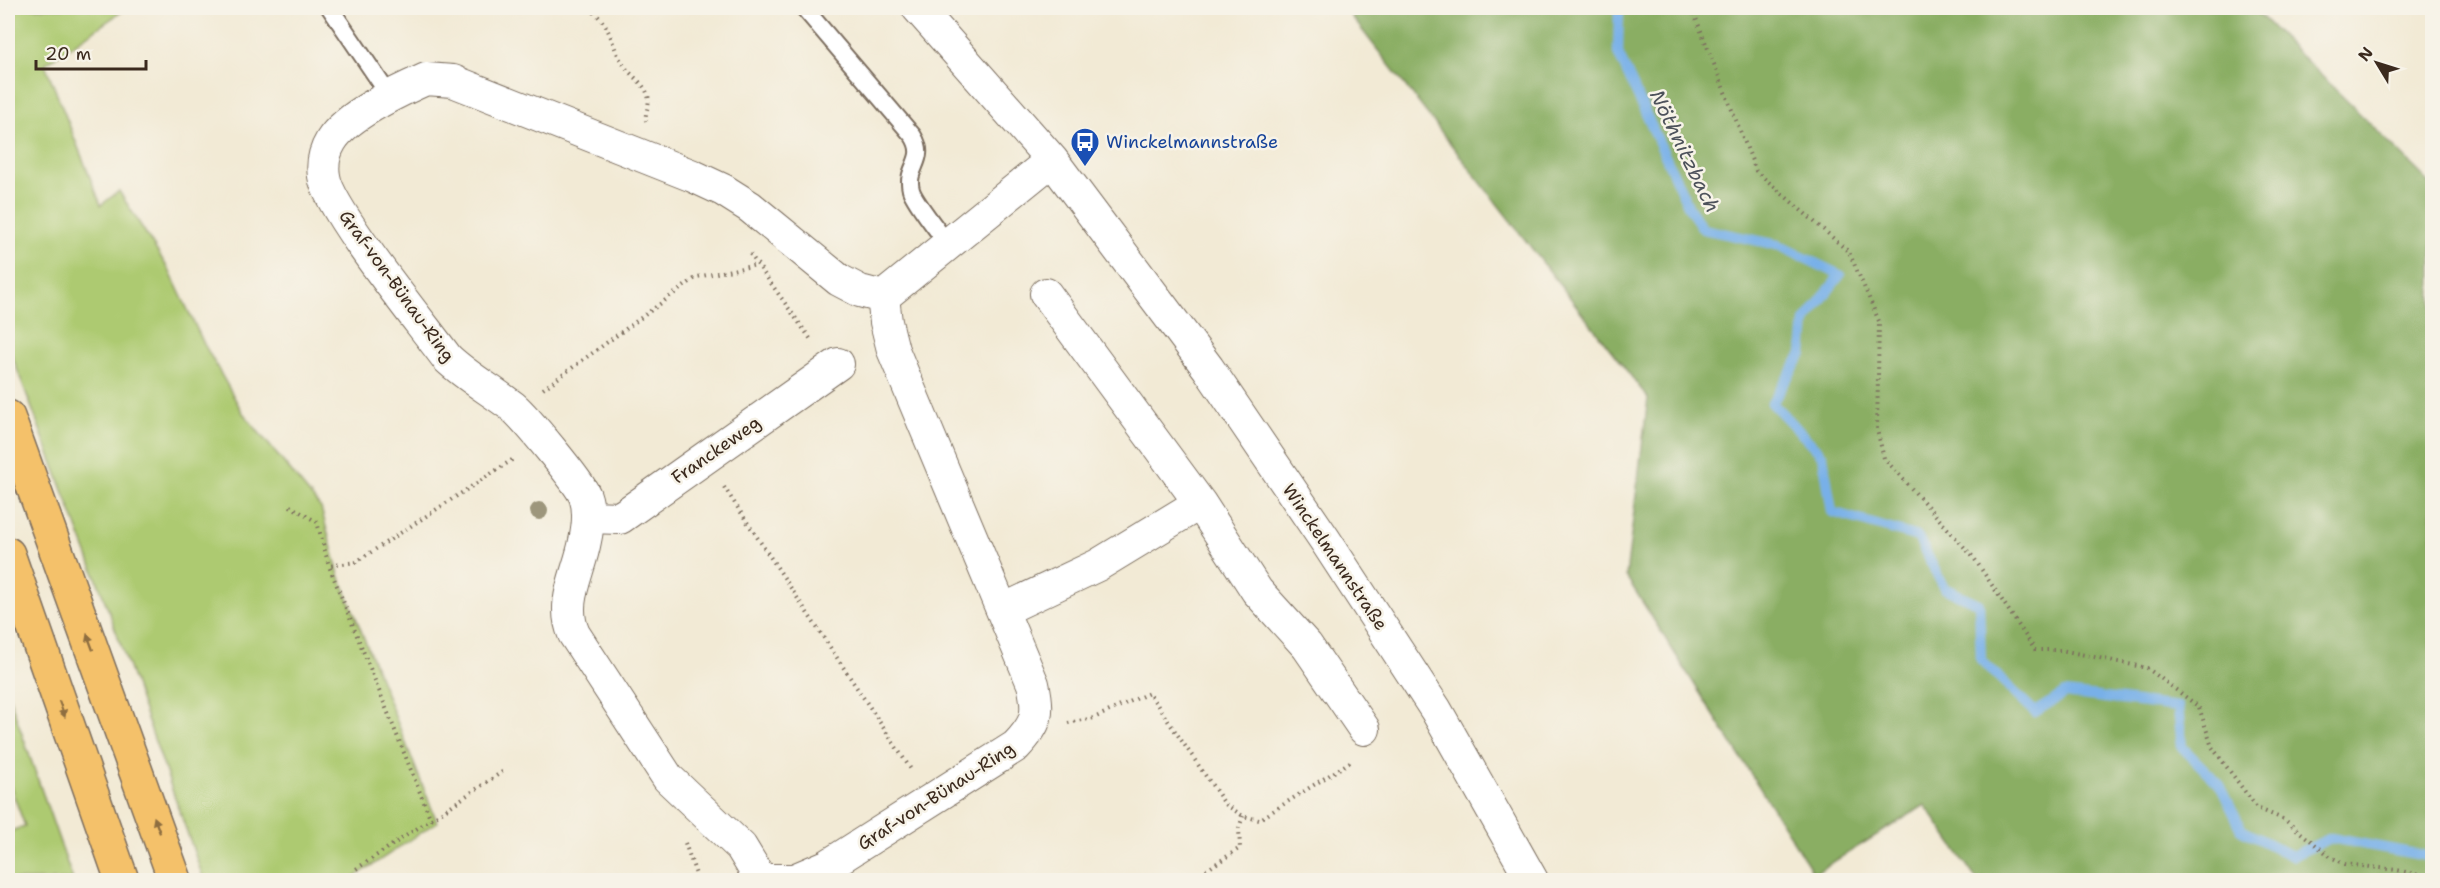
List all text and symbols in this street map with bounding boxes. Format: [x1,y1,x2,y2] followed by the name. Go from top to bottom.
[36,33,146,71] scale bar
[2347,33,2407,93] north arrow
[45,42,91,66] text: 20 m
[2353,43,2378,66] text: N
[1644,85,1726,217] water label: Nöthnitzbach
[1069,126,1101,168] bus stop icon: Winckelmannstraße
[1106,130,1278,154] place label: Winckelmannstraße
[334,205,460,367] street label: Graf-von-Bünau-Ring
[667,410,765,490] street label: Franckeweg
[1277,479,1393,635] street label: Winckelmannstraße
[84,633,94,651] one-way arrow
[58,700,68,718] one-way arrow
[853,736,1019,856] street label: Graf-von-Bünau-Ring
[151,816,161,834] one-way arrow

